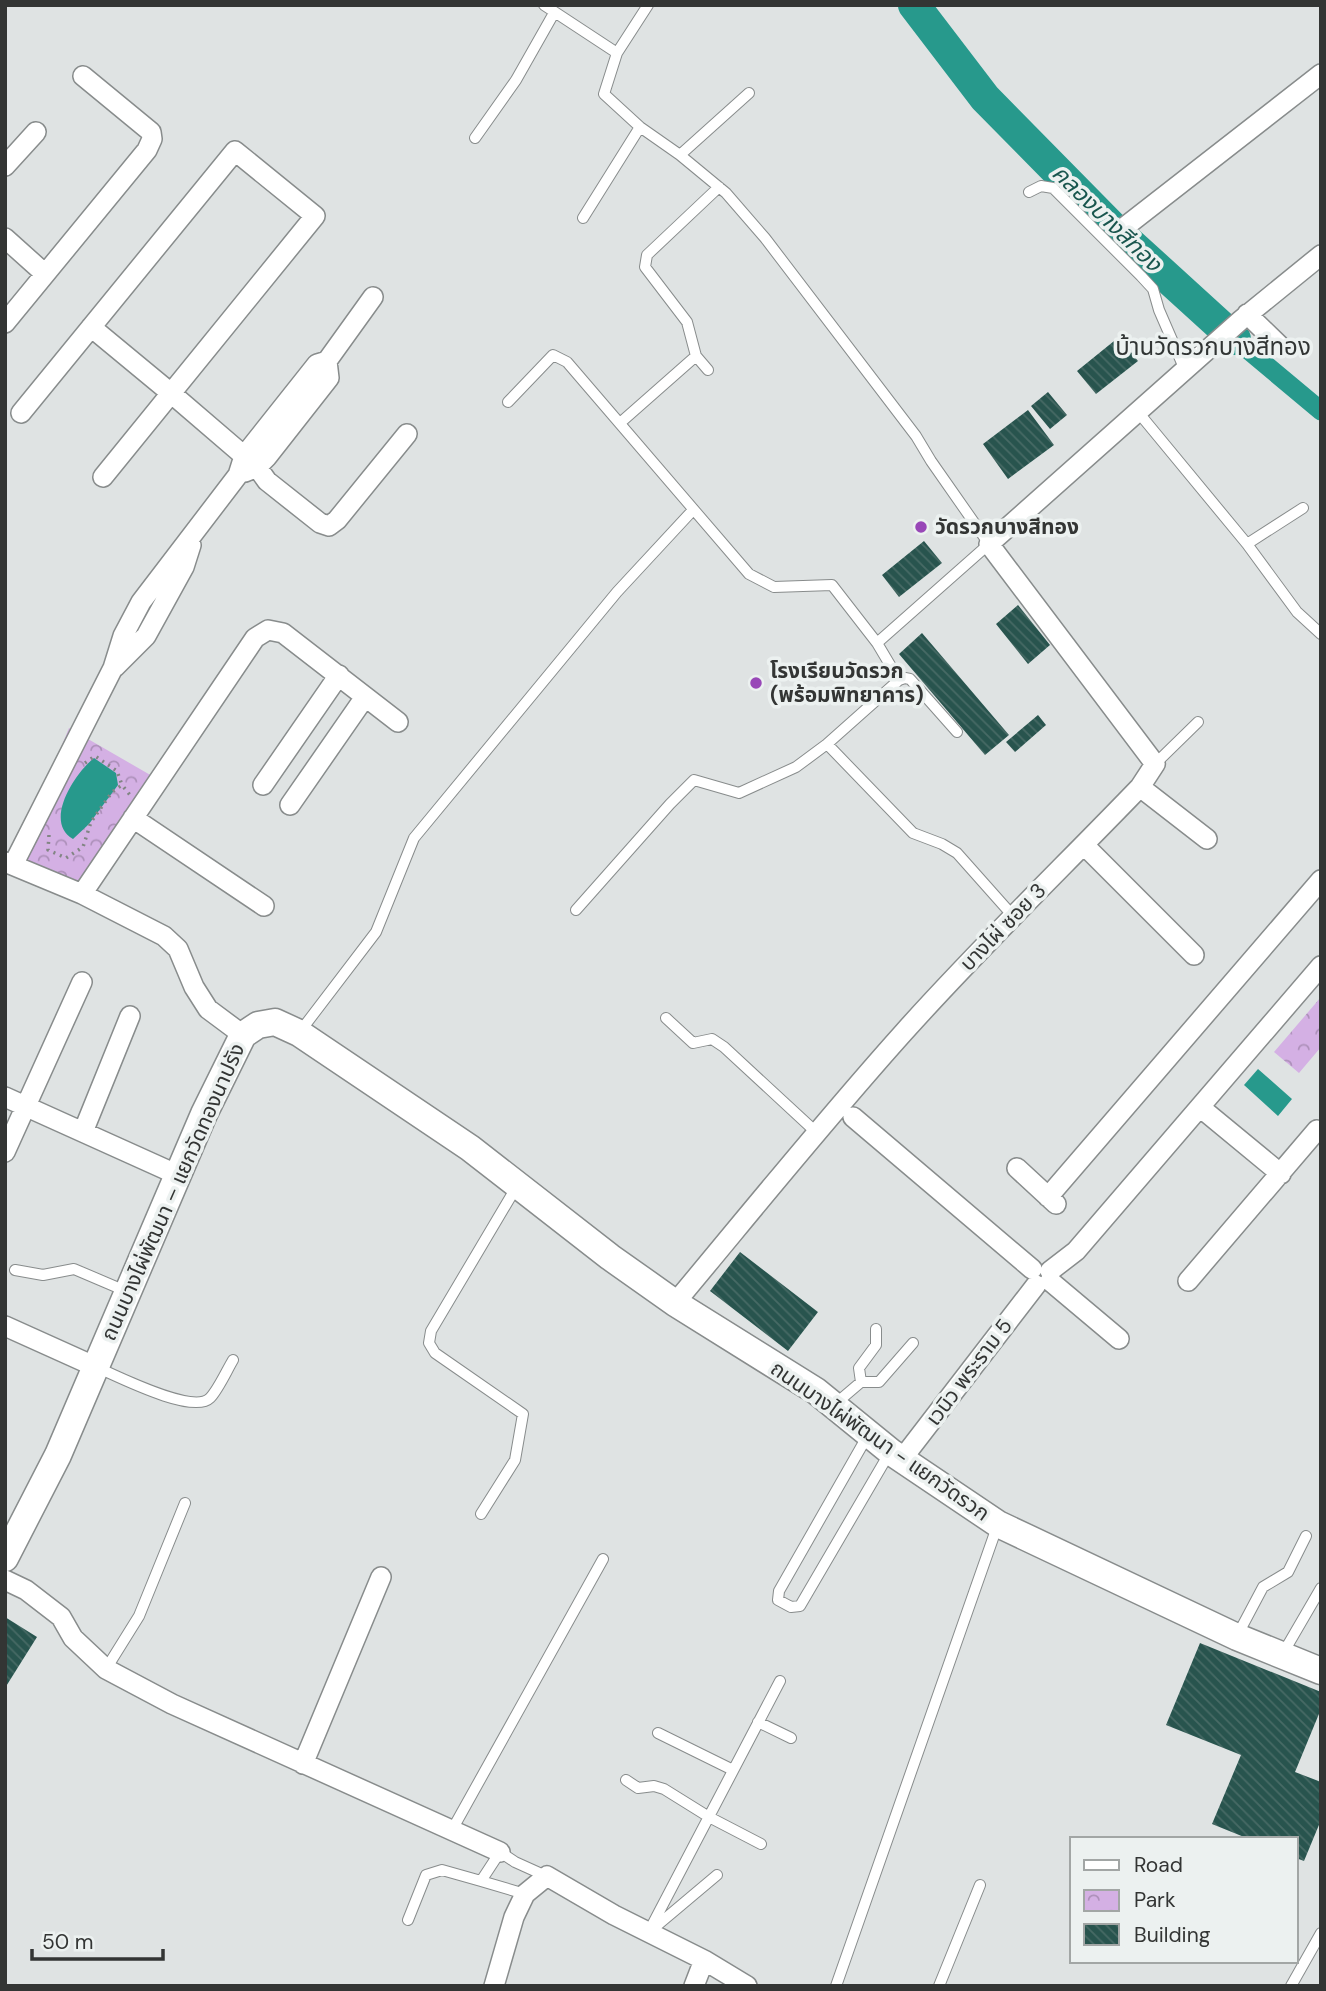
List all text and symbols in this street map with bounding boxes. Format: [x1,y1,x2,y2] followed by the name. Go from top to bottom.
[1046,158,1169,279] water label: คลองบางสีทอง
[1115,331,1311,362] district label: บ้านวัดรวกบางสีทอง
[935,513,1079,541] place label: วัดรวกบางสีทอง
[913,519,929,535] marker: วัดรวกบางสีทอง
[770,657,924,709] place label: โรงเรียนวัดรวก (พร้อมพิทยาคาร)
[748,675,764,691] marker: โรงเรียนวัดรวก (พร้อมพิทยาคาร)
[954,877,1052,977] street label: บางไผ่ ซอย 3
[95,1039,251,1345] street label: ถนนบางไผ่พัฒนา – แยกวัดทองนาปรัง
[920,1313,1018,1431] street label: เวนิว พระราม 5
[765,1355,995,1527] street label: ถนนบางไผ่พัฒนา - แยกวัดรวก
[1070,1837,1298,1963] legend
[1134,1851,1183,1879] text: Road
[1134,1886,1176,1914] text: Park
[32,1918,163,1962] scale bar
[1134,1921,1211,1949] text: Building
[42,1928,93,1956] text: 50 m

